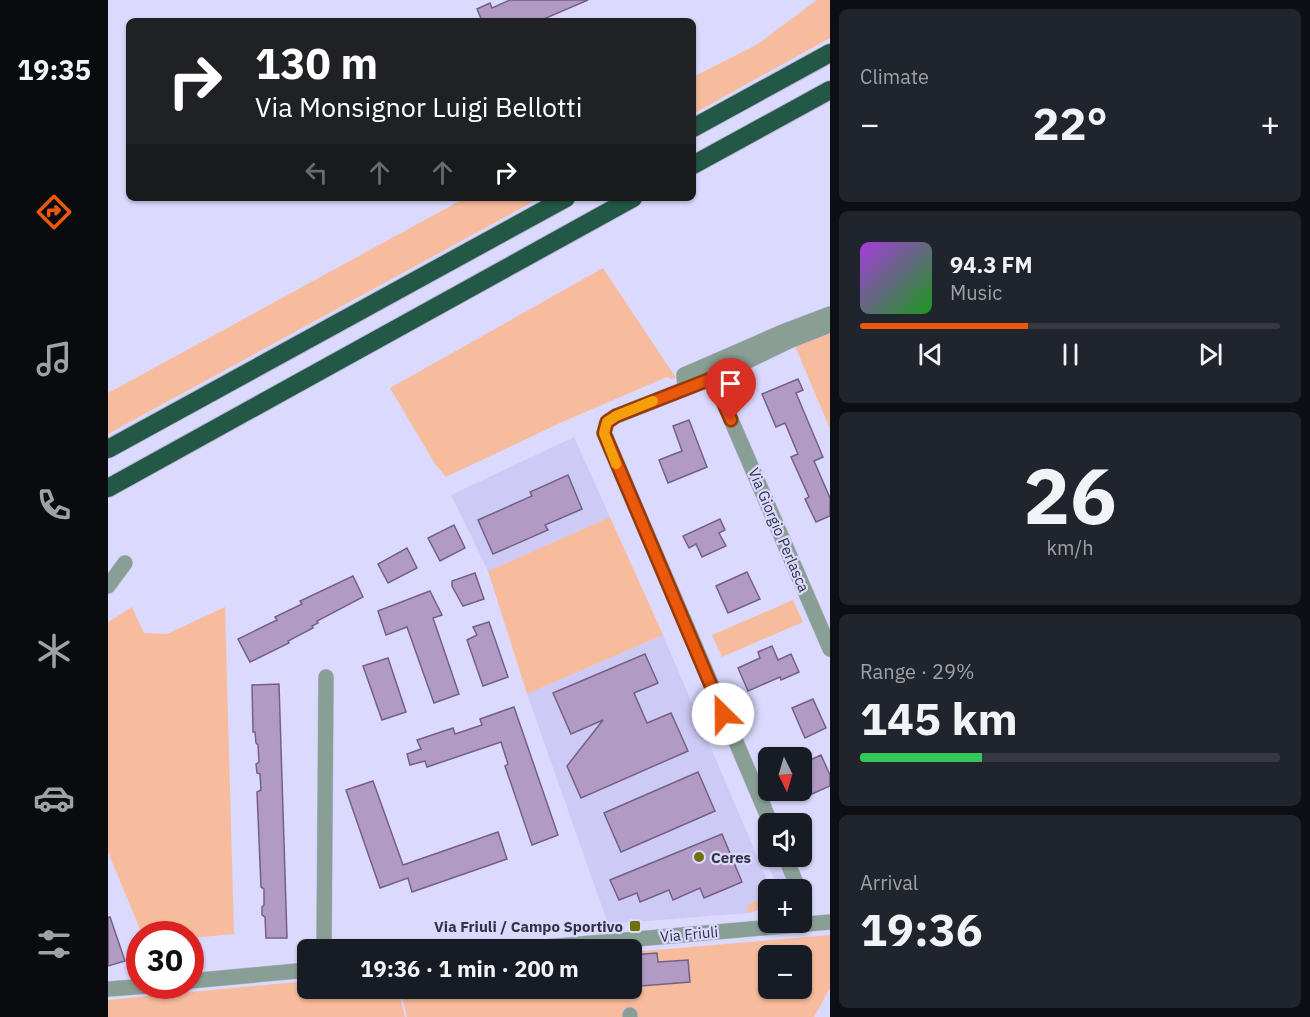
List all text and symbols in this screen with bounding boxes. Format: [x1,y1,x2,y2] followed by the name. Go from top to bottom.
[255,36,378,91] text: 130 m
[156,42,234,120] icon: right
[17,52,91,87] text: 19:35
[860,63,929,90] text: Climate
[255,89,583,124] text: Via Monsignor Luigi Bellotti
[1032,94,1108,152] text: 22°
[860,102,880,145] text: −
[1260,102,1280,145] text: +
[300,156,333,189] icon: left
[363,156,396,189] icon: ahead
[426,156,459,189] icon: ahead
[489,156,522,189] icon: right
[33,191,75,233] icon: directions
[950,250,1033,279] text: 94.3 FM
[950,279,1002,306] text: Music
[33,338,75,380] icon: music
[914,338,947,371] icon: previous
[1054,338,1087,371] icon: pause
[1194,338,1227,371] icon: next
[705,358,756,420] pin
[714,367,747,400] icon: arrive
[1023,444,1117,545] text: 26
[744,465,814,595] street label: Via Giorgio Perlasca
[33,484,75,526] icon: phone
[1046,534,1094,561] text: km/h
[33,630,75,672] icon: climate
[860,658,975,685] text: Range · 29%
[691,682,755,746] position arrow
[860,689,1018,747] text: 145 km
[758,747,812,801] north arrow
[758,747,812,999] map controls
[33,777,75,819] icon: car
[758,813,812,867] button: sound
[711,848,752,867] place label: Ceres
[692,850,706,864] marker: Ceres
[860,869,918,896] text: Arrival
[758,879,812,933] button: +
[860,900,983,958] text: 19:36
[434,917,623,936] place label: Via Friuli / Campo Sportivo
[628,919,642,933] marker: Via Friuli / Campo Sportivo
[126,921,204,999] speed limit sign: 30
[659,922,719,946] street label: Via Friuli
[33,923,75,965] icon: filters
[758,945,812,999] button: −
[360,954,579,983] text: 19:36 · 1 min · 200 m

